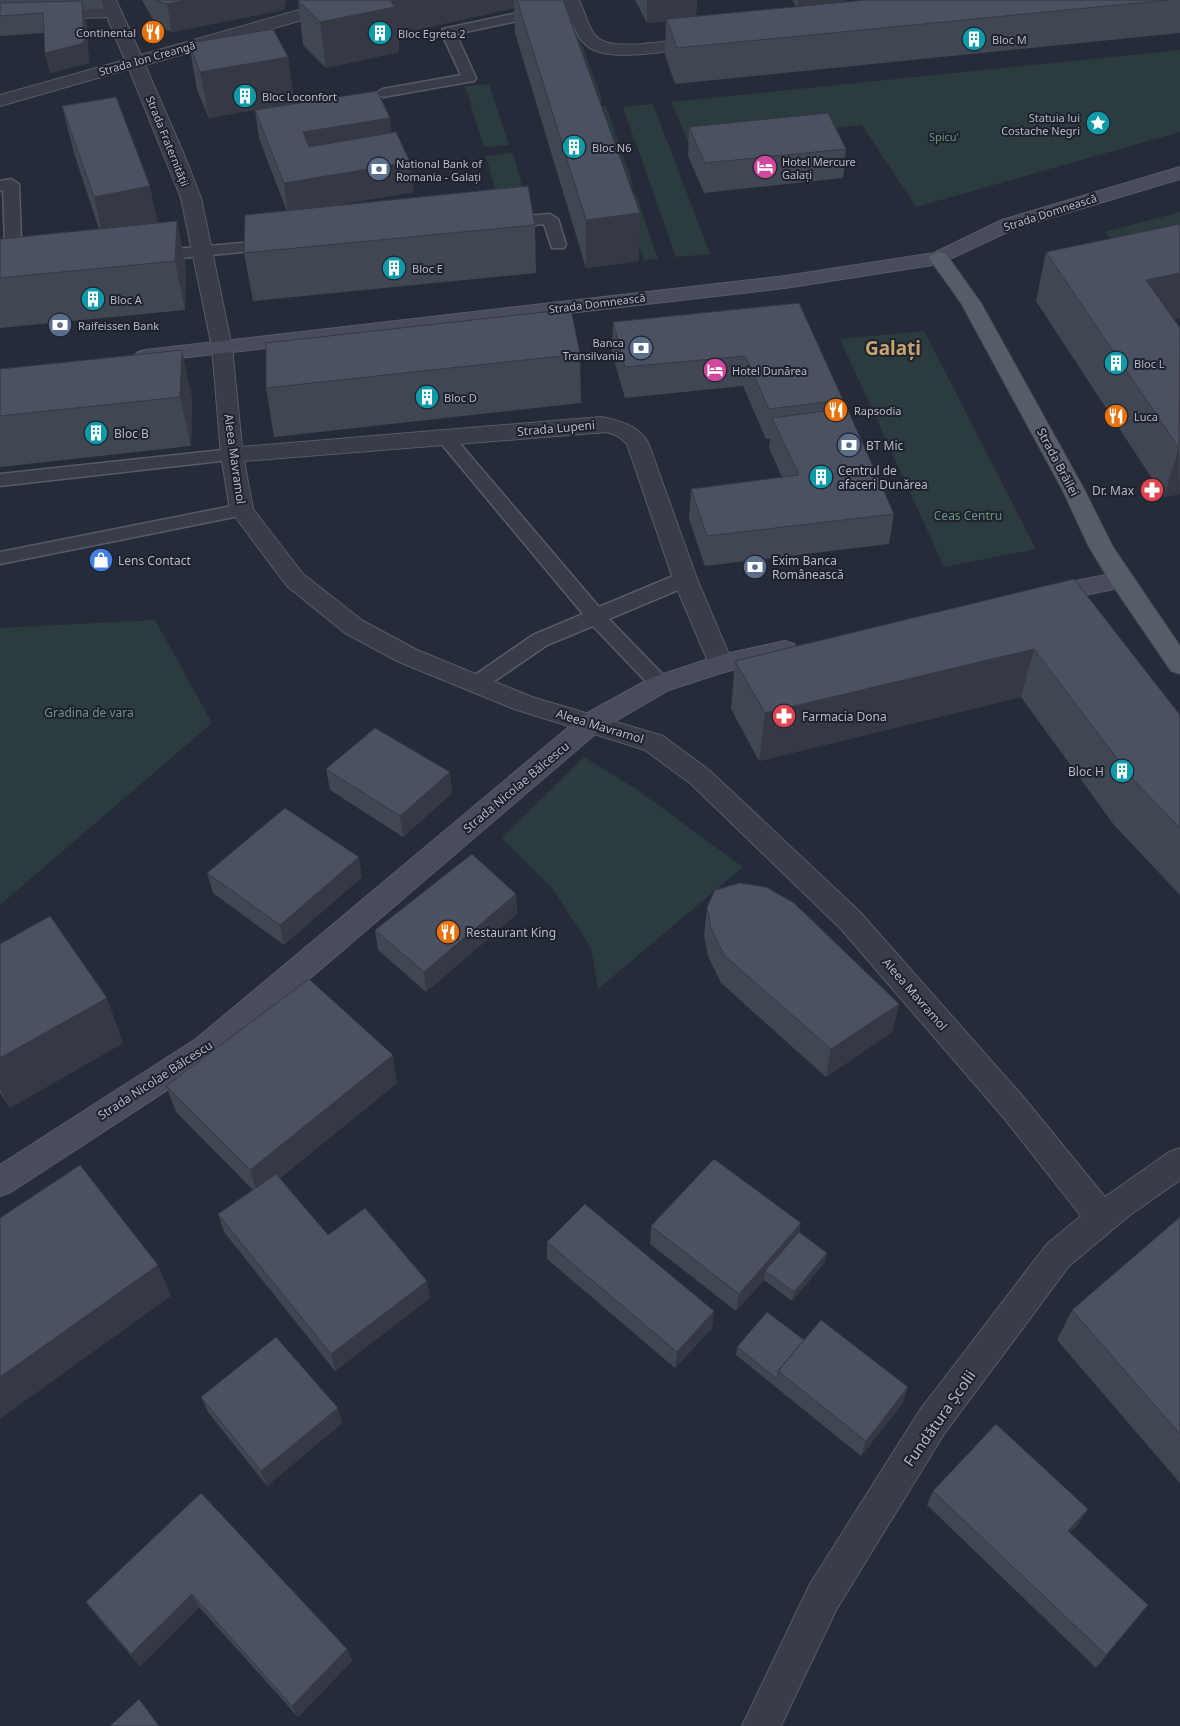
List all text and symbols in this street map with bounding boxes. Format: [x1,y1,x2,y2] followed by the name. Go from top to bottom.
[140,19,166,45] restaurant icon: Continental
[367,20,393,46] building icon: Bloc Egreta 2
[76,25,136,40] place label: Continental
[398,26,466,41] place label: Bloc Egreta 2
[961,26,987,52] building icon: Bloc M
[992,32,1027,47] place label: Bloc M
[97,37,197,79] street label: Strada Ion Creangă
[232,83,258,109] building icon: Bloc Loconfort
[262,89,337,104] place label: Bloc Loconfort
[143,93,193,189] street label: Strada Fraternității
[1001,110,1080,138] place label: Statuia lui Costache Negri
[1085,110,1111,136] place icon: Statuia lui Costache Negri
[929,129,959,144] park label: Spicu'
[561,134,587,160] building icon: Bloc N6
[592,140,631,155] place label: Bloc N6
[752,154,778,180] hotel icon: Hotel Mercure Galați
[782,154,856,182] place label: Hotel Mercure Galați
[366,156,392,182] bank icon: National Bank of Romania - Galați
[396,156,483,184] place label: National Bank of Romania - Galați
[1001,190,1099,234] street label: Strada Domnească
[381,255,407,281] building icon: Bloc E
[412,261,443,276] place label: Bloc E
[80,286,106,312] building icon: Bloc A
[548,290,646,316] street label: Strada Domnească
[110,292,143,307] place label: Bloc A
[47,312,73,338] bank icon: Raifeissen Bank
[78,318,159,333] place label: Raifeissen Bank
[563,335,624,363] place label: Banca Transilvania
[628,335,654,361] bank icon: Banca Transilvania
[865,335,921,361] district label: Galați
[1103,350,1129,376] building icon: Bloc L
[1134,356,1165,371] place label: Bloc L
[702,357,728,383] hotel icon: Hotel Dunărea
[732,363,807,378] place label: Hotel Dunărea
[414,384,440,410] building icon: Bloc D
[444,390,477,405] place label: Bloc D
[823,397,849,423] restaurant icon: Rapsodia
[854,403,901,418] place label: Rapsodia
[1103,403,1129,429] restaurant icon: Luca
[1134,409,1158,424] place label: Luca
[220,413,250,505] street label: Aleea Mavramol
[516,416,596,440] street label: Strada Lupeni
[83,420,109,446] building icon: Bloc B
[114,425,149,442] place label: Bloc B
[1033,425,1083,499] street label: Strada Brăilei
[836,432,862,458] bank icon: BT Mic
[866,437,904,454] place label: BT Mic
[838,462,928,493] place label: Centrul de afaceri Dunărea
[808,464,834,490] building icon: Centrul de afaceri Dunărea
[1139,477,1165,503] pharmacy icon: Dr. Max
[1092,482,1135,499] place label: Dr. Max
[934,507,1002,524] park label: Ceas Centru
[88,547,114,573] shop icon: Lens Contact
[118,552,191,569] place label: Lens Contact
[772,552,844,583] place label: Exim Banca Românească
[742,554,768,580] bank icon: Exim Banca Românească
[771,703,797,729] pharmacy icon: Farmacia Dona
[44,704,134,721] park label: Gradina de vara
[554,705,646,747] street label: Aleea Mavramol
[802,708,887,725] place label: Farmacia Dona
[459,738,573,836] street label: Strada Nicolae Bălcescu
[1109,758,1135,784] building icon: Bloc H
[1068,763,1104,780] place label: Bloc H
[435,919,461,945] restaurant icon: Restaurant King
[466,924,556,941] place label: Restaurant King
[879,954,951,1034] street label: Aleea Mavramol
[94,1036,216,1124] street label: Strada Nicolae Bălcescu
[898,1366,980,1470] street label: Fundătura Școlii

